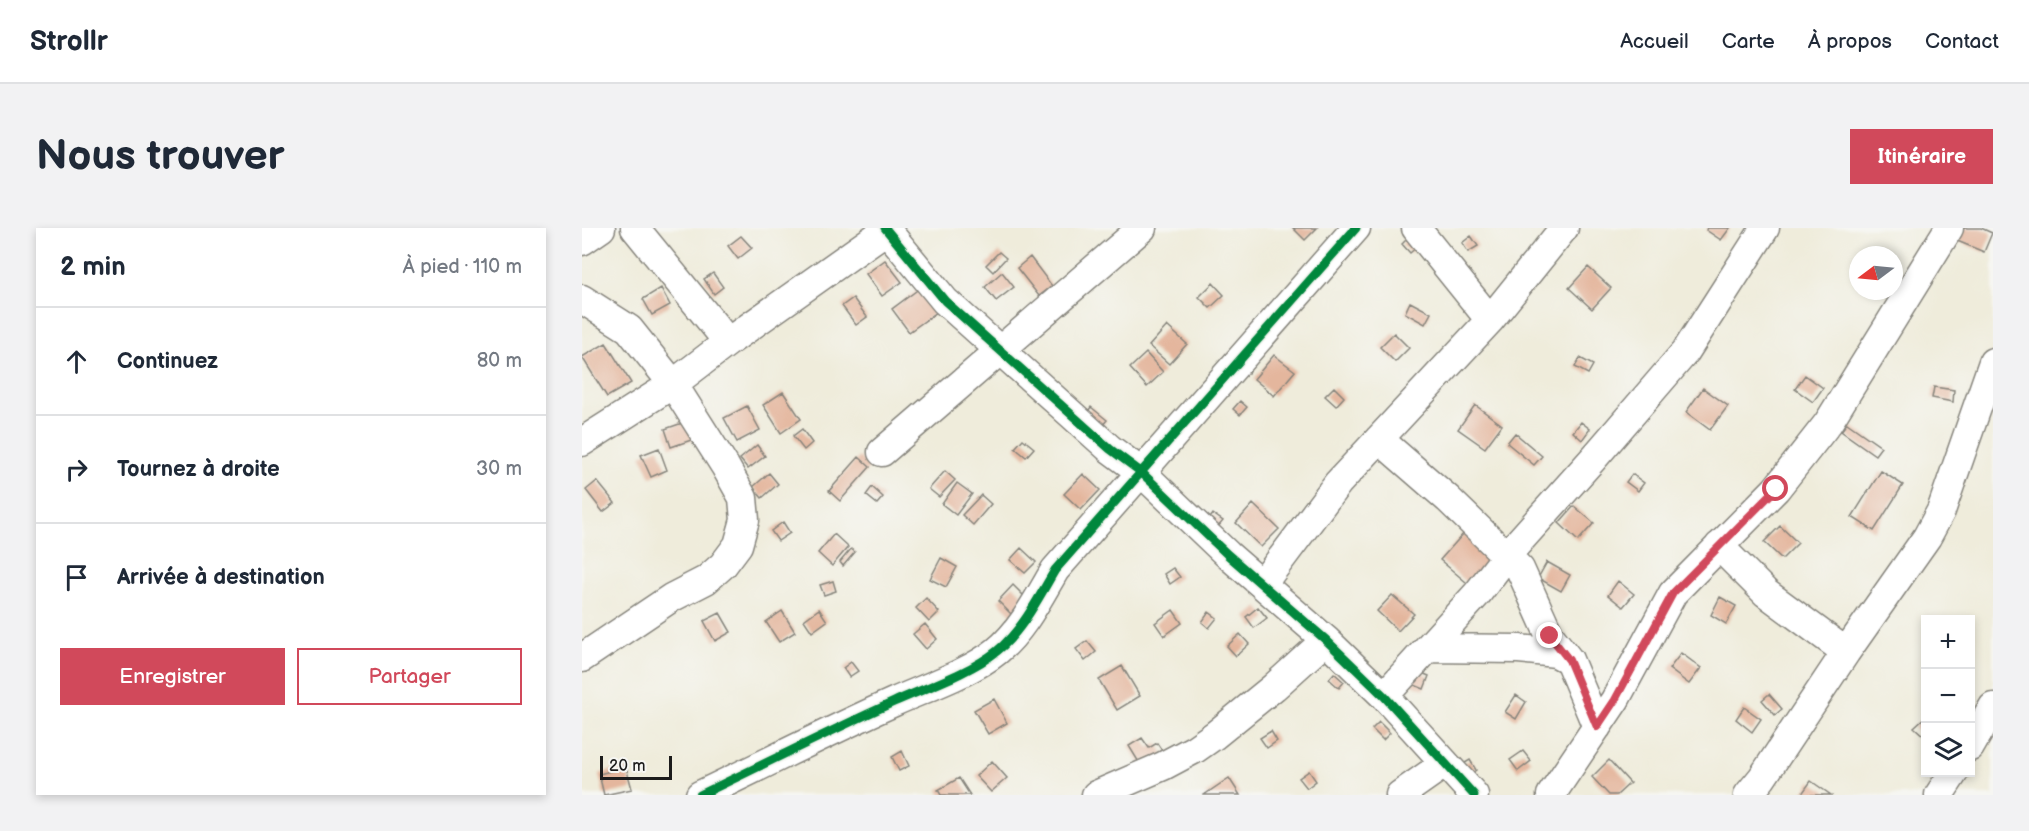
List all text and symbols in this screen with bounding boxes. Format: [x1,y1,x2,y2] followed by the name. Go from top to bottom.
[30,25,108,58] text: Strollr
[1620,29,1689,54] text: Accueil
[1722,29,1775,54] text: Carte
[1808,29,1892,54] text: À propos
[1925,29,1999,54] text: Contact
[1850,129,1993,184] button: Itinéraire
[36,131,284,182] text: Nous trouver
[1849,246,1903,300] north arrow
[60,252,126,283] text: 2 min
[403,255,522,279] text: À pied · 110 m
[60,345,93,378] icon: ahead
[117,348,218,375] text: Continuez
[477,349,522,373] text: 80 m
[60,453,93,486] icon: right
[117,456,280,483] text: Tournez à droite
[476,457,522,481] text: 30 m
[1762,475,1788,501] route start
[60,561,93,594] icon: arrive
[117,564,325,591] text: Arrivée à destination
[1921,615,1975,777] map controls
[1921,615,1975,669] button: +
[1536,622,1562,648] route end
[60,648,285,705] button: Enregistrer
[297,648,522,705] button: Partager
[1921,669,1975,723] button: −
[1921,723,1975,777] button: layers
[600,753,672,780] scale bar
[609,757,645,776] text: 20 m

